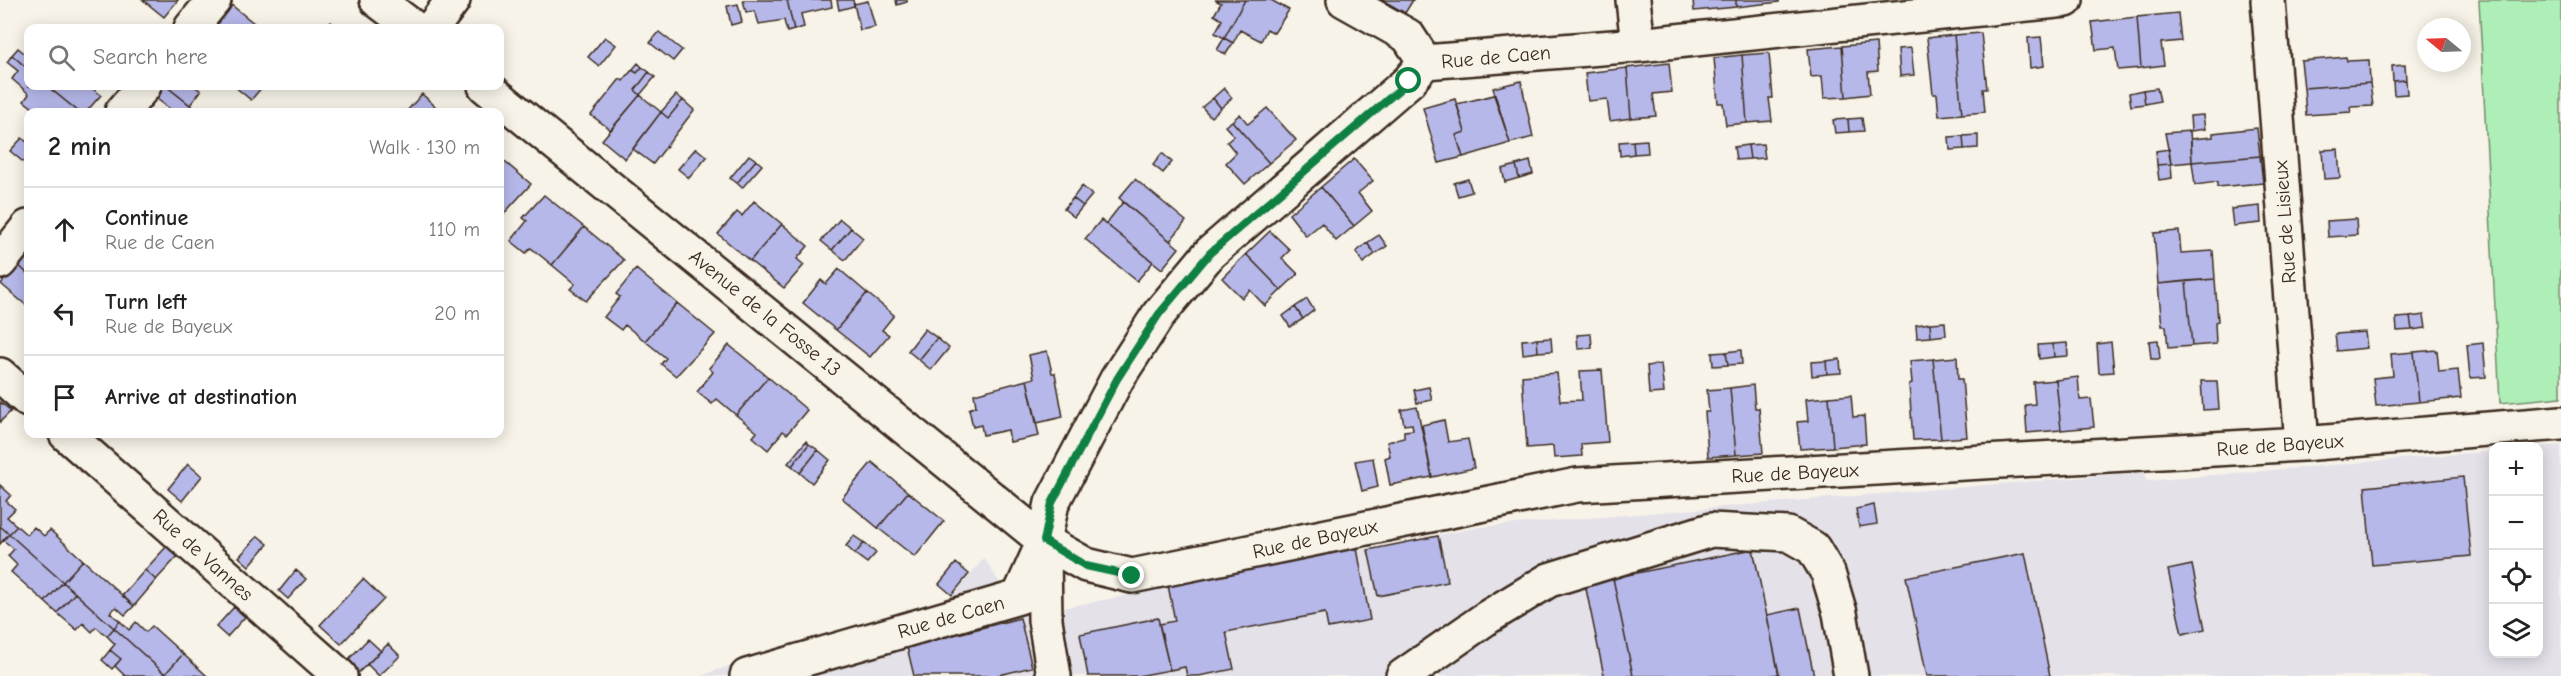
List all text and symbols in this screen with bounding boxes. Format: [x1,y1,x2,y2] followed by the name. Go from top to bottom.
[2417,18,2471,72] north arrow
[24,24,504,90] search box
[45,41,78,74] icon: search
[1440,41,1552,73] street label: Rue de Caen
[93,44,208,70] text: Search here
[1395,67,1421,93] route start
[48,132,111,162] text: 2 min
[369,136,480,159] text: Walk · 130 m
[2269,159,2301,284] street label: Rue de Lisieux
[105,205,188,231] text: Continue
[48,213,81,246] icon: ahead
[429,218,480,241] text: 110 m
[105,231,215,254] text: Rue de Caen
[685,245,845,381] street label: Avenue de la Fosse 13
[105,289,187,315] text: Turn left
[48,297,81,330] icon: left
[434,302,480,325] text: 20 m
[105,315,232,338] text: Rue de Bayeux
[48,381,81,414] icon: arrive
[105,384,297,410] text: Arrive at destination
[2216,429,2345,461] street label: Rue de Bayeux
[2489,442,2543,658] map controls
[2489,442,2543,496] button: +
[1731,458,1860,488] street label: Rue de Bayeux
[2489,496,2543,550] button: −
[148,504,258,606] street label: Rue de Vannes
[1250,514,1380,563] street label: Rue de Bayeux
[2489,550,2543,604] button: locate
[1118,562,1144,588] route end
[895,591,1007,643] street label: Rue de Caen
[2489,604,2543,658] button: layers

